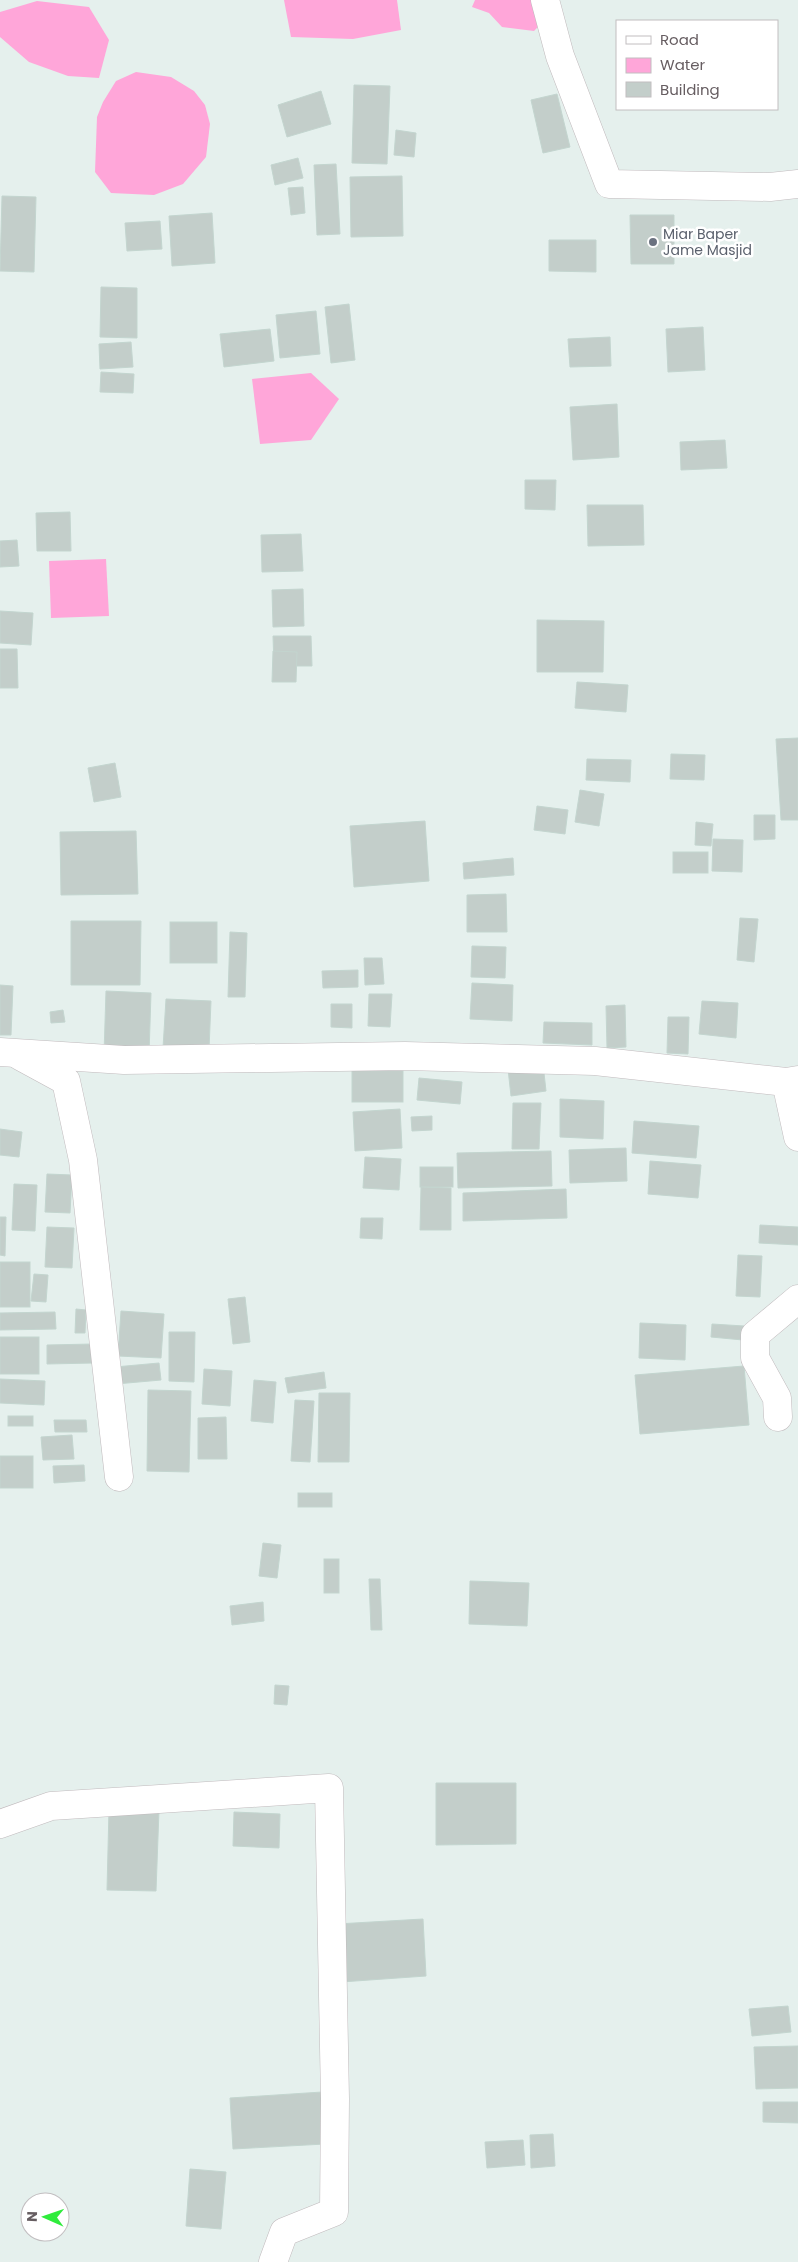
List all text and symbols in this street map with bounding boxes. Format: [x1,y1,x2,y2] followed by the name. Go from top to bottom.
[616,20,778,110] legend
[660,29,699,50] text: Road
[660,54,706,75] text: Water
[660,79,720,100] text: Building
[663,224,752,260] place label: Miar Baper Jame Masjid
[647,236,659,248] marker: Miar Baper Jame Masjid
[20,2192,70,2242] north arrow
[22,2211,42,2222] text: N

